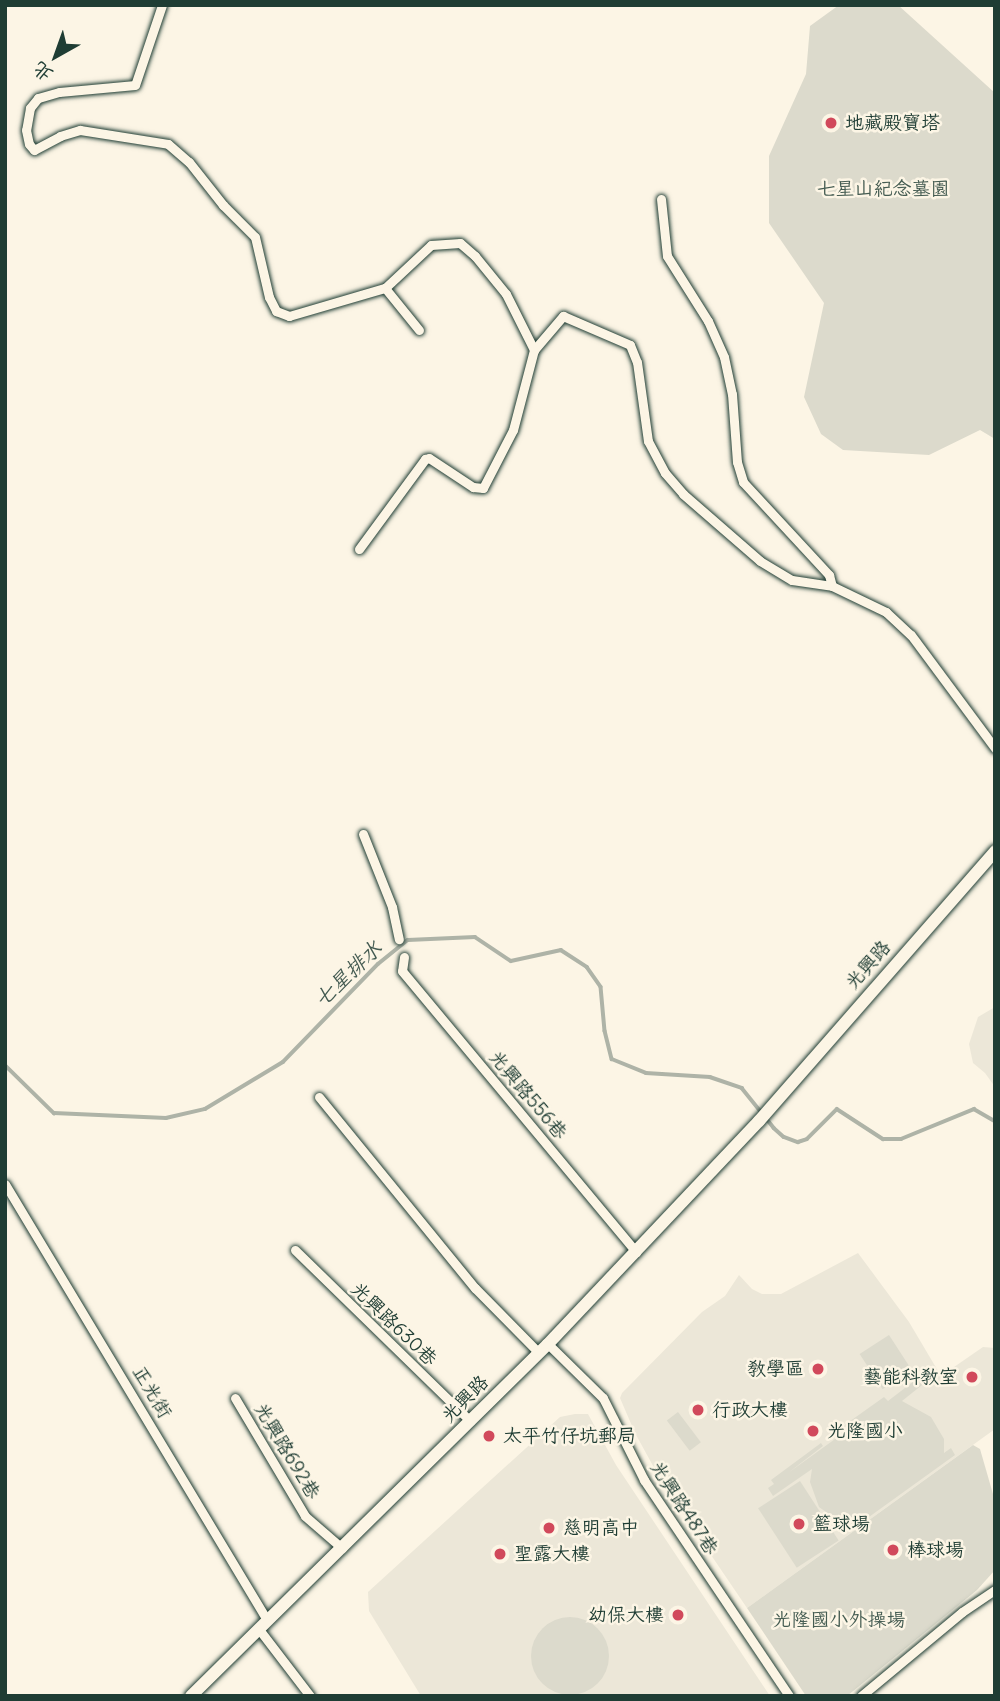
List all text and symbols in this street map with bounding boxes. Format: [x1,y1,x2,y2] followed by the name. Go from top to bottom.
[21,21,91,91] north arrow
[28,57,58,87] text: 北
[845,112,940,134] place label: 地藏殿寶塔
[823,115,839,131] marker: 地藏殿寶塔
[817,178,949,200] park label: 七星山紀念墓園
[309,936,387,1012] water label: 七星排水
[841,936,895,994] street label: 光興路
[484,1046,572,1144] street label: 光興路556巷
[346,1278,442,1370] street label: 光興路630巷
[747,1358,804,1380] place label: 教學區
[810,1361,826,1377] marker: 教學區
[128,1362,176,1422] street label: 正光街
[863,1366,958,1388] place label: 藝能科教室
[964,1369,980,1385] marker: 藝能科教室
[437,1371,493,1427] street label: 光興路
[249,1399,325,1503] street label: 光興路692巷
[712,1399,788,1421] place label: 行政大樓
[690,1402,706,1418] marker: 行政大樓
[827,1420,903,1442] place label: 光隆國小
[805,1423,821,1439] marker: 光隆國小
[503,1425,636,1447] place label: 太平竹仔坑郵局
[481,1428,497,1444] marker: 太平竹仔坑郵局
[645,1457,723,1559] street label: 光興路487巷
[813,1513,870,1535] place label: 籃球場
[791,1516,807,1532] marker: 籃球場
[563,1517,639,1539] place label: 慈明高中
[541,1520,557,1536] marker: 慈明高中
[907,1539,964,1561] place label: 棒球場
[885,1542,901,1558] marker: 棒球場
[514,1543,590,1565] place label: 聖露大樓
[492,1546,508,1562] marker: 聖露大樓
[588,1604,664,1626] place label: 幼保大樓
[670,1607,686,1623] marker: 幼保大樓
[773,1609,905,1631] park label: 光隆國小外操場

